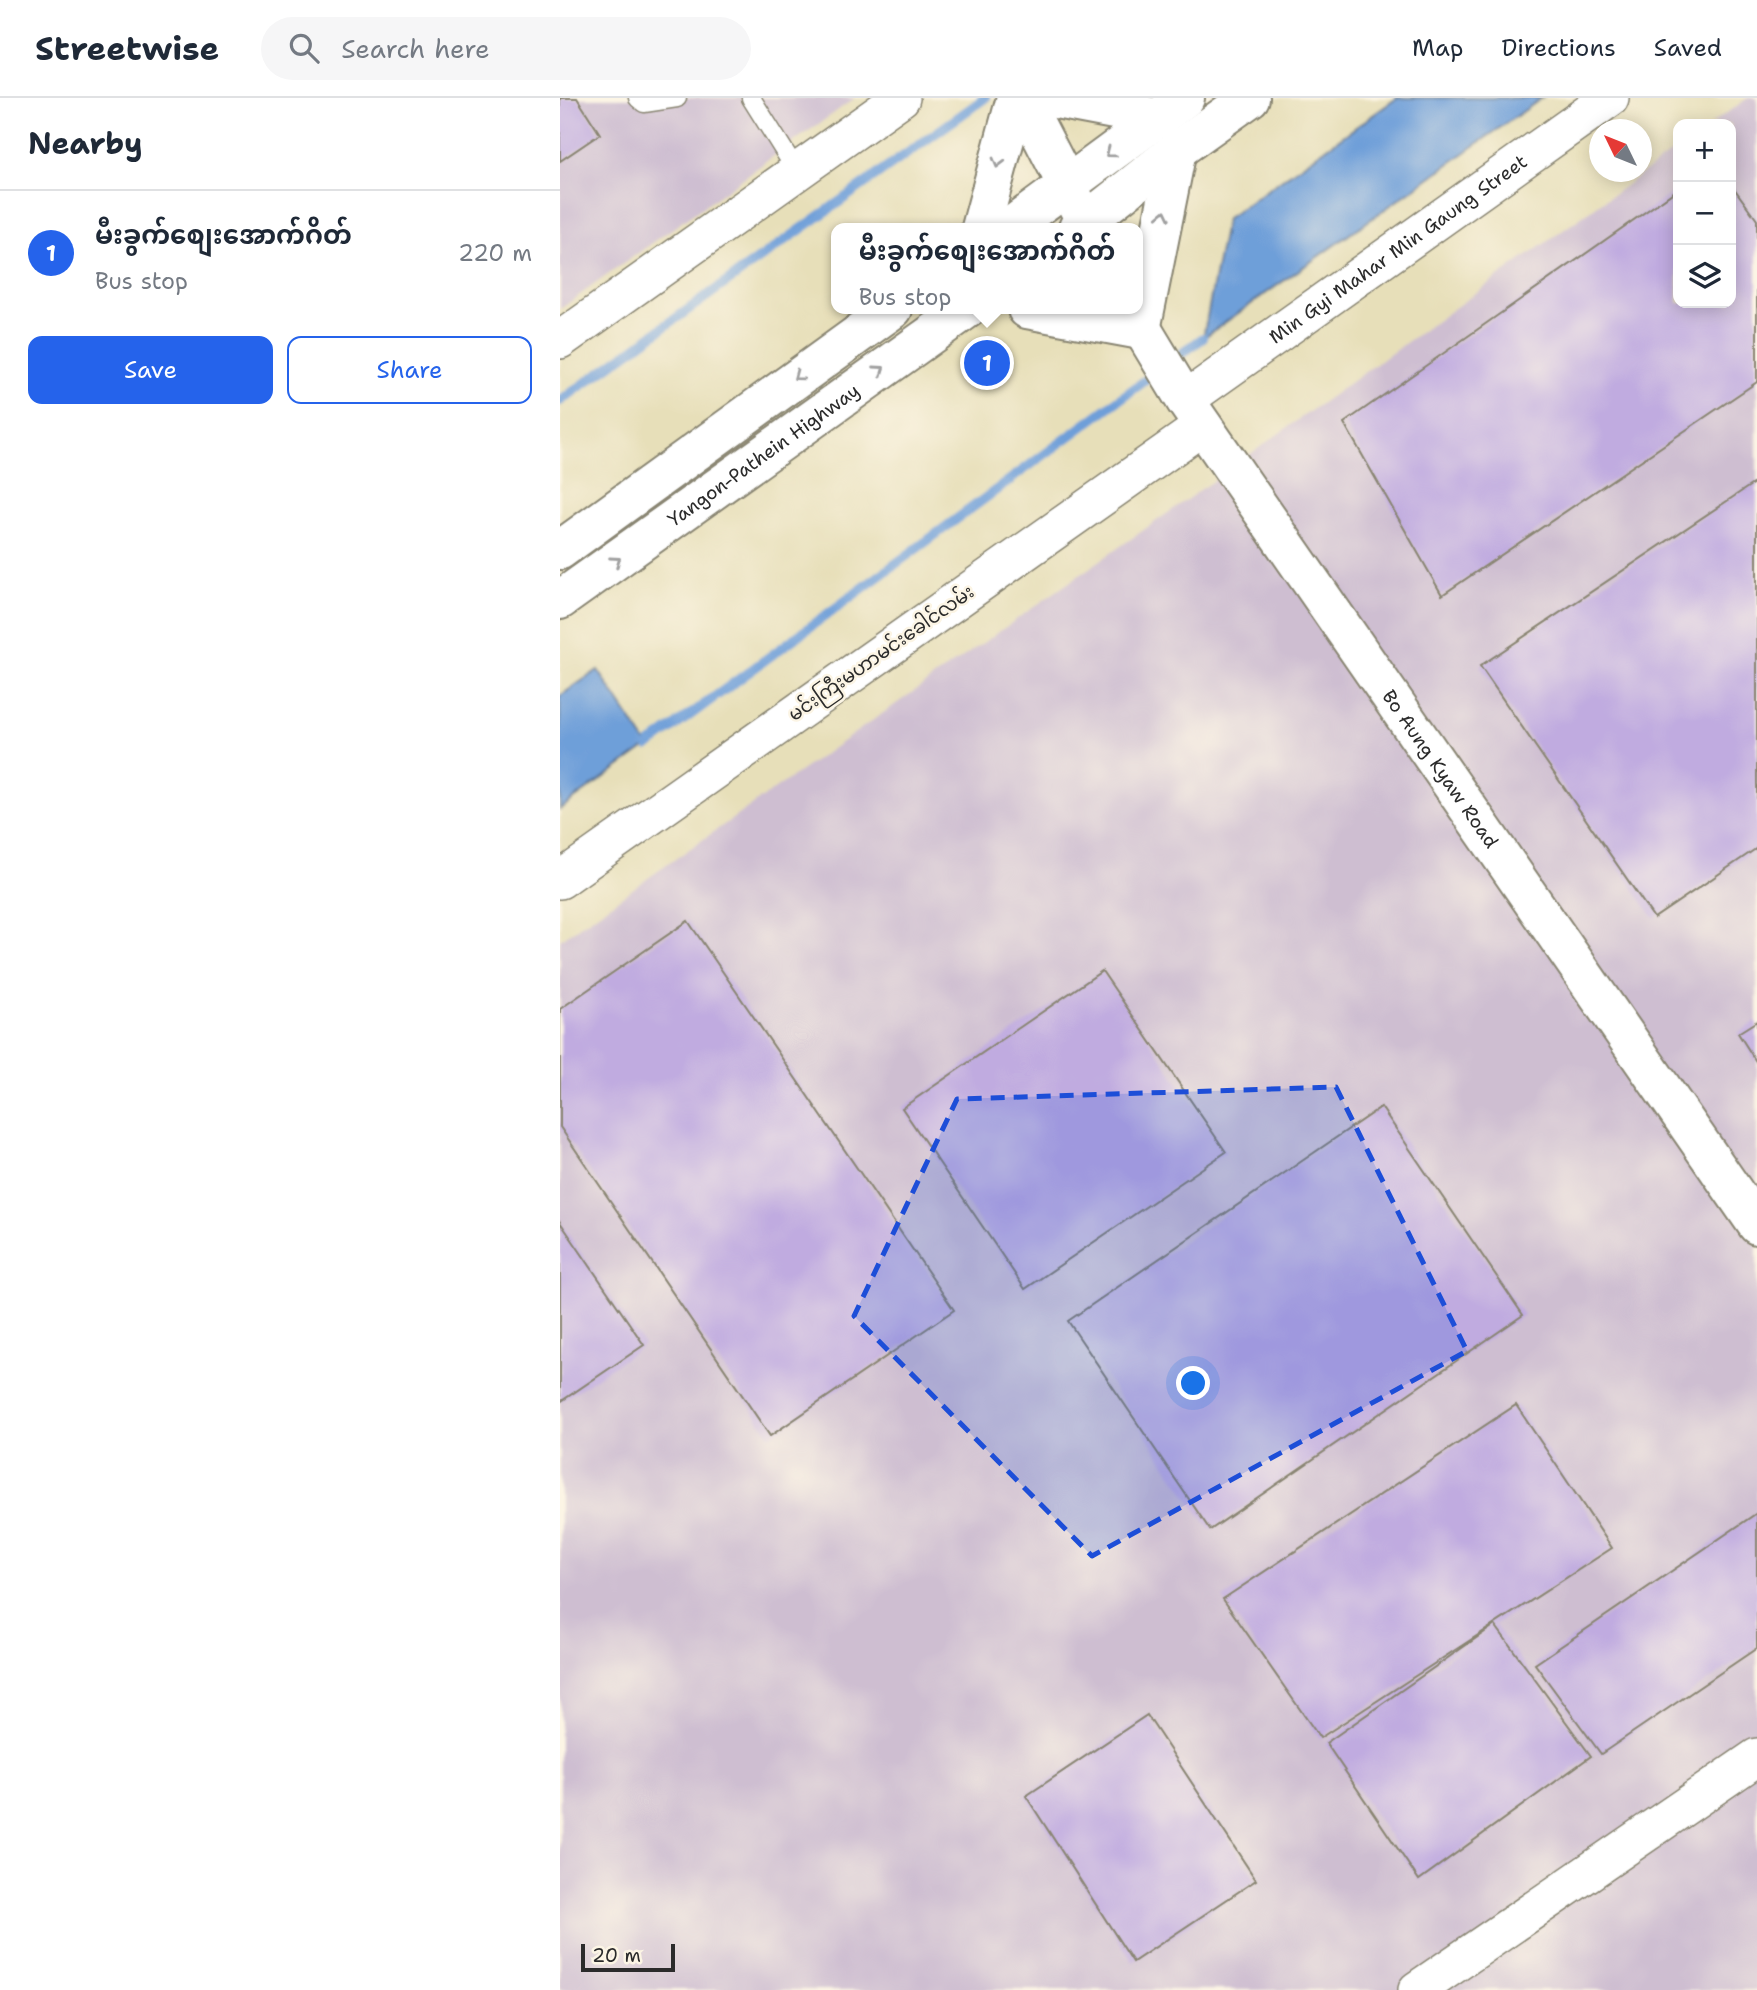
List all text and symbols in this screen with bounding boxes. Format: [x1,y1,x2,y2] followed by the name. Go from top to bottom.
[261,17,751,80] search box
[35,26,219,71] text: Streetwise
[285,29,323,67] icon: search
[341,31,490,66] text: Search here
[1412,32,1463,64] text: Map
[1501,32,1616,64] text: Directions
[1654,32,1722,64] text: Saved
[1589,119,1652,182] north arrow
[1673,119,1736,308] map controls
[1673,119,1736,182] button: +
[28,123,143,164] text: Nearby
[1105,145,1118,158] one-way arrow
[1264,149,1532,349] street label: Min Gyi Mahar Min Gaung Street
[992,157,1006,169] one-way arrow
[1673,182,1736,245] button: −
[1156,209,1171,221] one-way arrow
[95,217,352,252] text: မီးခွက်စျေးအောက်ဂိတ်
[831,223,1143,314] popup
[859,233,1115,268] text: မီးခွက်စျေးအောက်ဂိတ်
[46,238,56,268] text: 1
[458,238,532,268] text: 220 m
[1673,245,1736,308] button: layers
[95,266,188,296] text: Bus stop
[859,282,951,312] text: Bus stop
[28,336,273,404] button: Save
[287,336,532,404] button: Share
[964,337,1010,389] pin: 1
[872,366,885,379] one-way arrow
[793,368,805,381] one-way arrow
[663,378,864,532] street label: Yangon-Pathein Highway
[608,557,621,569] one-way arrow
[782,578,981,729] street label: မင်းကြီးမဟာမင်းခေါင်လမ်း
[1377,685,1504,853] street label: Bo Aung Kyaw Road
[1176,1366,1210,1400] your location
[581,1941,676,1973] scale bar
[592,1943,641,1968] text: 20 m

